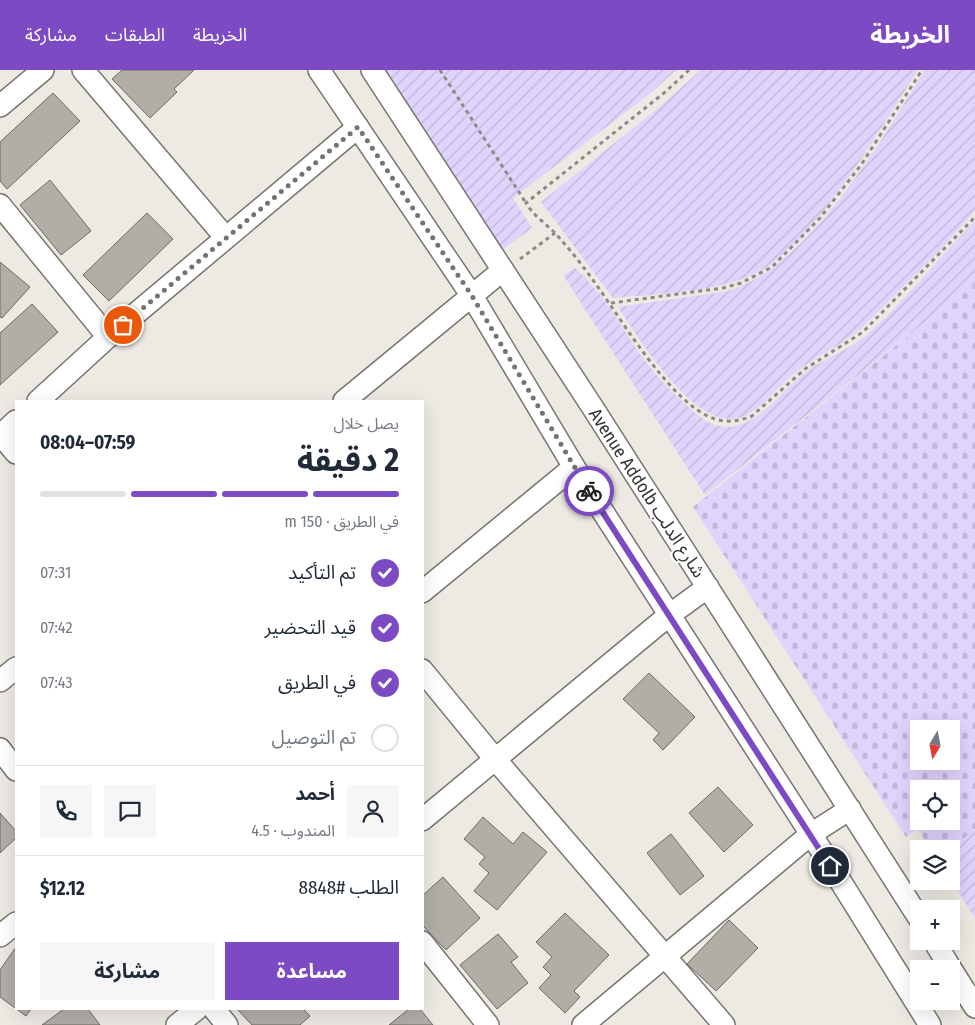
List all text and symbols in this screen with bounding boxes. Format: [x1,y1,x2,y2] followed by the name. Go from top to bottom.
[870,21,950,49] text: الخريطة
[25,24,77,46] text: مشاركة
[105,24,165,46] text: الطبقات
[193,24,247,46] text: الخريطة
[102,304,144,346] pin
[109,311,137,339] icon: bag
[582,404,710,583] street label: Avenue Addolb شارع الدلب
[333,414,399,433] text: يصل خلال
[40,431,135,454] text: 07:59–08:04
[297,441,399,479] text: 2 دقيقة
[564,466,614,516] courier
[575,477,603,505] icon: bike
[285,512,399,531] text: في الطريق · 150 m
[371,559,399,587] icon: check
[288,561,356,584] text: تم التأكيد
[40,563,71,582] text: 07:31
[371,614,399,642] icon: check
[265,616,356,639] text: قيد التحضير
[40,618,72,637] text: 07:42
[371,669,399,697] icon: check
[278,671,356,694] text: في الطريق
[40,673,73,692] text: 07:43
[910,720,960,770] north arrow
[910,720,960,1010] map controls
[272,726,356,749] text: تم التوصيل
[910,780,960,830] button: locate
[295,782,335,805] text: أحمد
[40,785,92,837] button: phone
[104,785,156,837] button: chat
[347,785,399,837] button: person
[251,821,335,840] text: المندوب · 4.5
[910,840,960,890] button: layers
[809,845,851,887] pin
[816,852,844,880] icon: home
[298,876,399,899] text: الطلب #8848
[40,877,85,900] text: $12.12
[910,900,960,950] button: +
[40,942,215,1000] button: مشاركة
[225,942,399,1000] button: مساعدة
[910,960,960,1010] button: −

